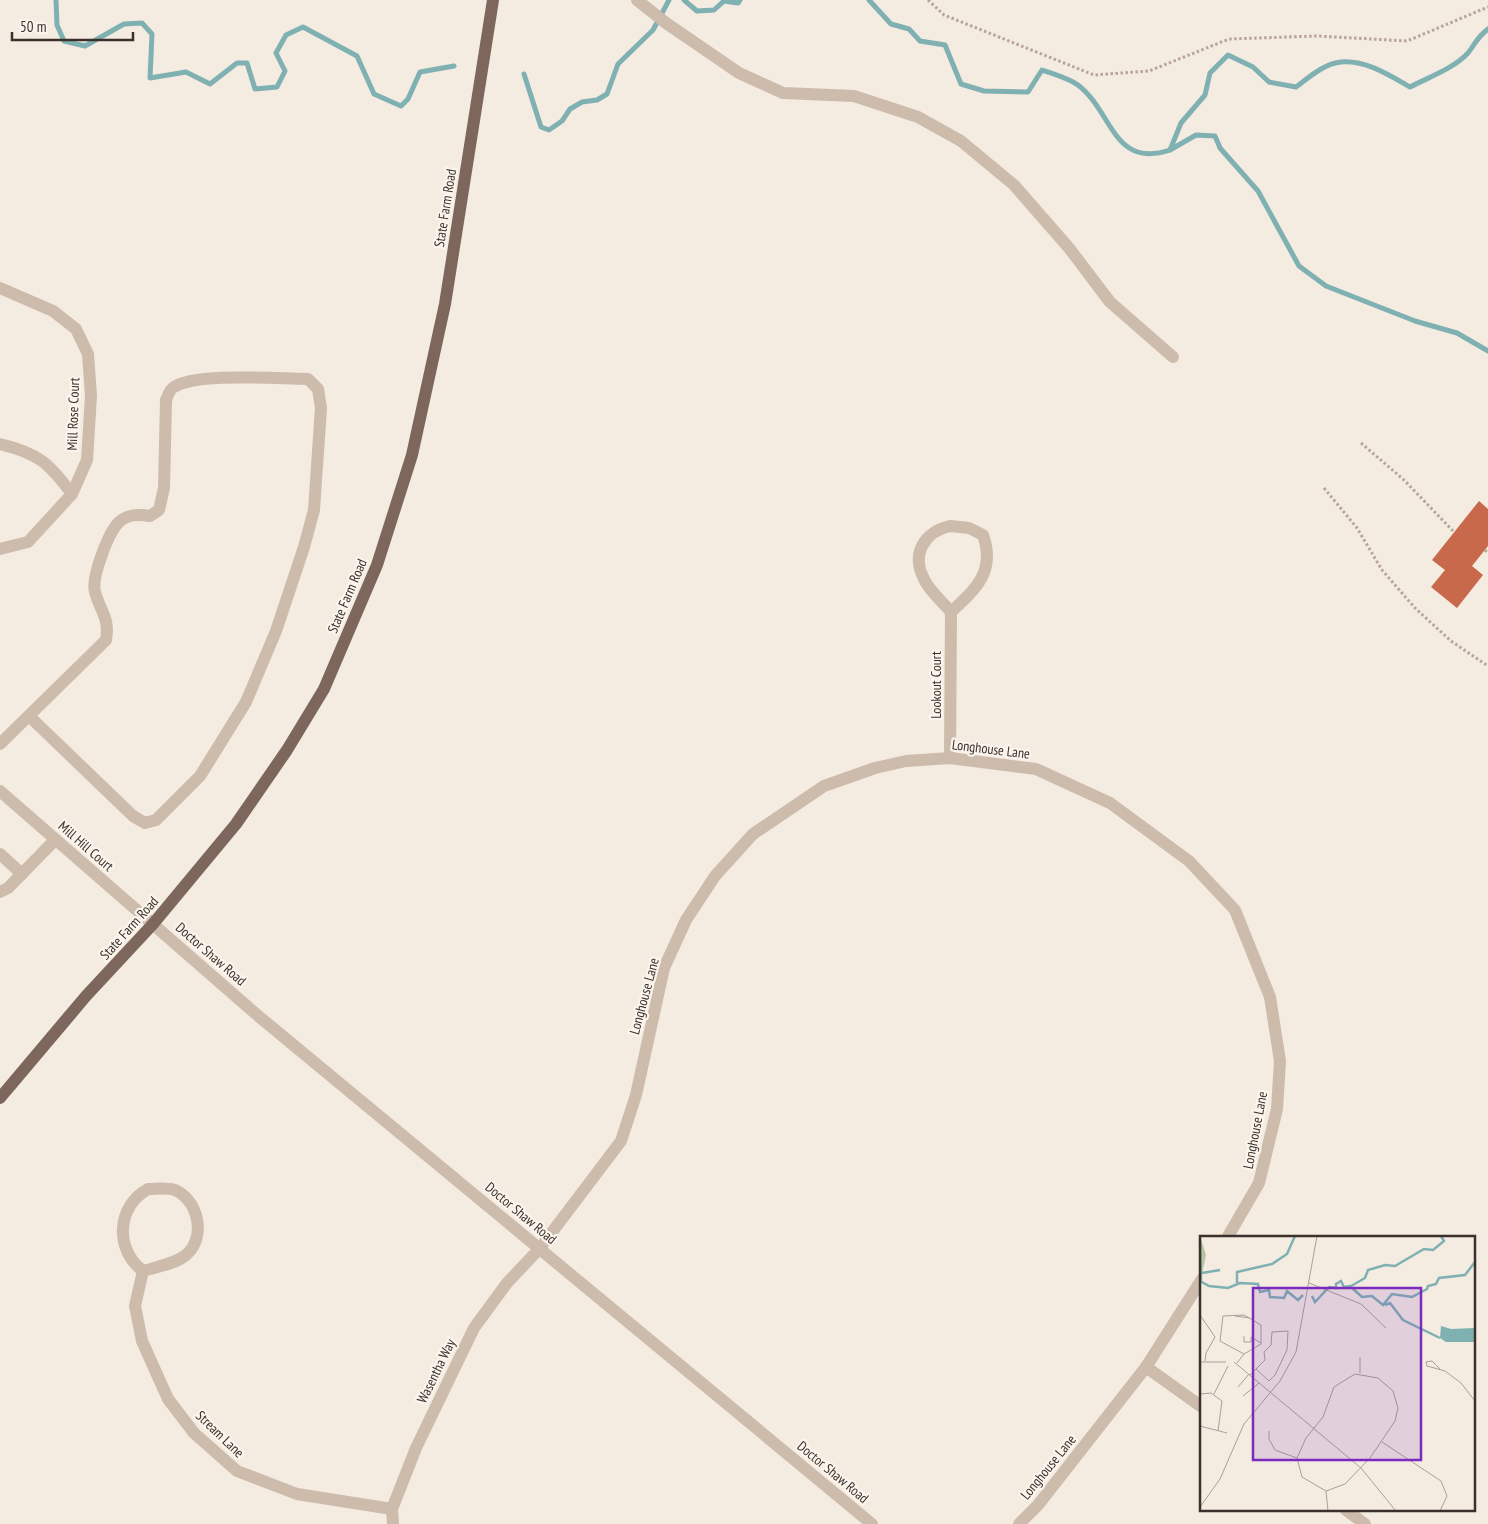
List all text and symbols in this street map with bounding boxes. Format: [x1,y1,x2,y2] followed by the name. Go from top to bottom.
[12,10,134,42] scale bar
[20,17,46,36] text: 50 m
[430,168,460,248] street label: State Farm Road
[63,377,83,451] street label: Mill Rose Court
[323,556,371,636] street label: State Farm Road
[927,651,945,719] street label: Lookout Court
[951,735,1031,763] street label: Longhouse Lane
[55,817,118,875] street label: Mill Hill Court
[96,893,162,963] street label: State Farm Road
[172,918,250,990] street label: Doctor Shaw Road
[625,956,663,1036] street label: Longhouse Lane
[1239,1090,1271,1170] street label: Longhouse Lane
[482,1178,560,1248] street label: Doctor Shaw Road
[1200,1236,1476,1512] inset map
[413,1335,460,1406] street label: Wasentha Way
[192,1407,248,1462] street label: Stream Lane
[1016,1431,1080,1503] street label: Longhouse Lane
[794,1437,872,1507] street label: Doctor Shaw Road

